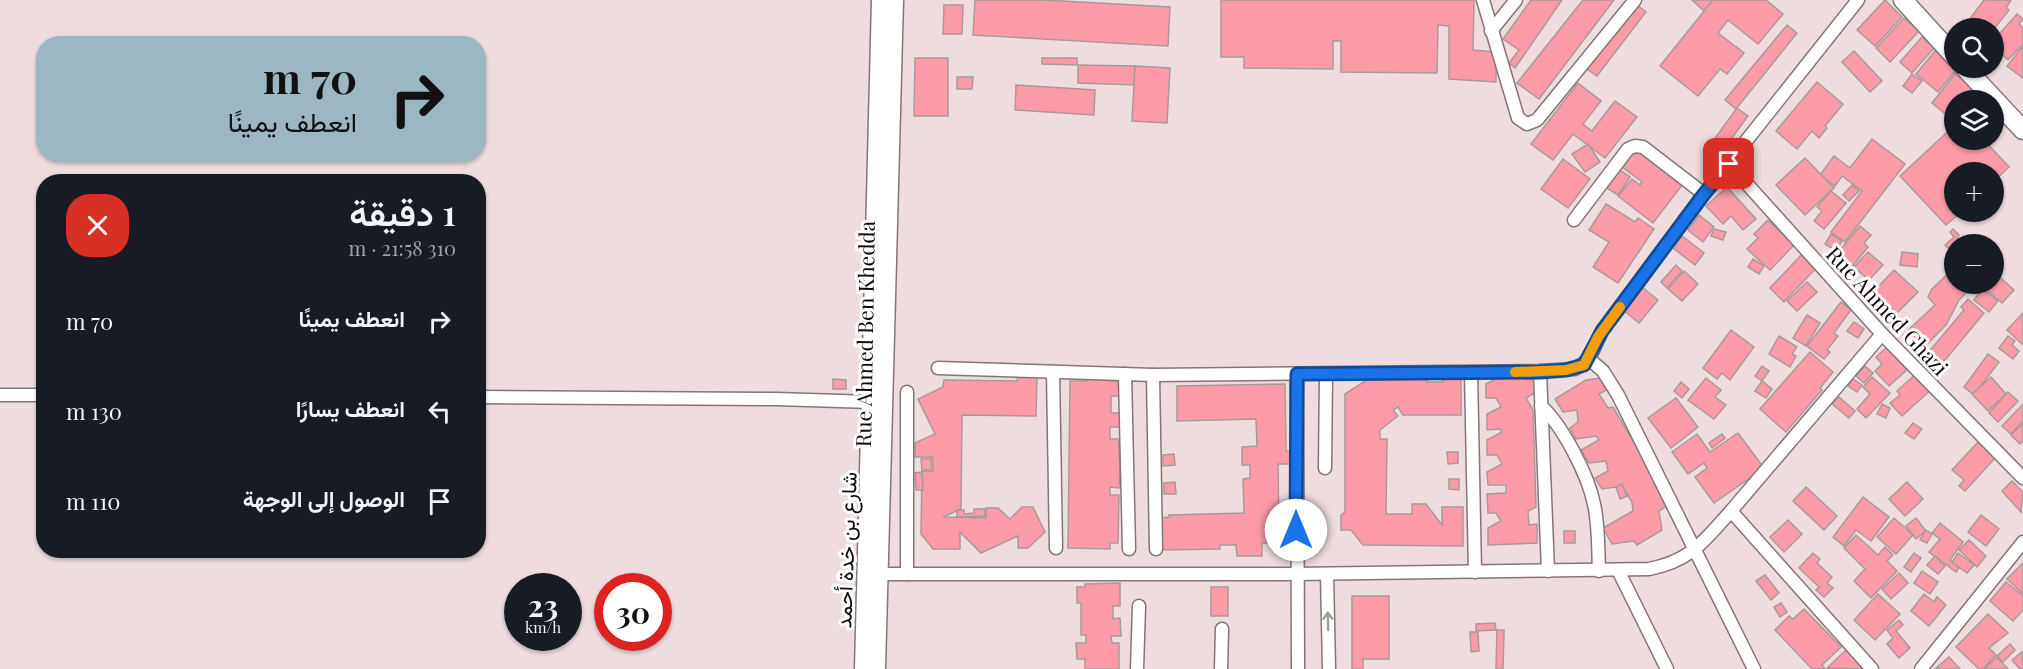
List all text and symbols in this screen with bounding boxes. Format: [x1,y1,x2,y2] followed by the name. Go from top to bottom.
[1944,18,2004,294] map controls
[1944,18,2004,78] button: search
[263,49,357,105] text: 70 m
[378,60,456,138] icon: right
[1944,90,2004,150] button: layers
[228,103,357,139] text: انعطف يمينًا
[1703,138,1754,189] pin
[1712,147,1745,180] icon: arrive
[1944,162,2004,222] button: +
[349,187,456,235] text: 1 دقيقة
[66,194,129,257] button: close
[848,220,880,447] street label: Rue Ahmed Ben Khedda
[349,234,456,261] text: 310 m · 21:58
[1944,234,2004,294] button: −
[1821,239,1955,381] street label: Rue Ahmed Ghazi
[298,303,405,333] text: انعطف يمينًا
[423,305,456,338] icon: right
[66,306,113,336] text: 70 m
[296,393,405,423] text: انعطف يسارًا
[423,395,456,428] icon: left
[66,396,122,426] text: 130 m
[828,471,864,629] street label: شارع بن خدة أحمد
[243,483,405,513] text: الوصول إلى الوجهة
[423,485,456,518] icon: arrive
[66,486,121,516] text: 110 m
[1264,498,1328,562] position arrow
[594,573,672,651] speed limit sign: 30
[528,585,558,625] text: 23
[1322,612,1334,632] one-way arrow
[525,617,561,637] text: km/h

